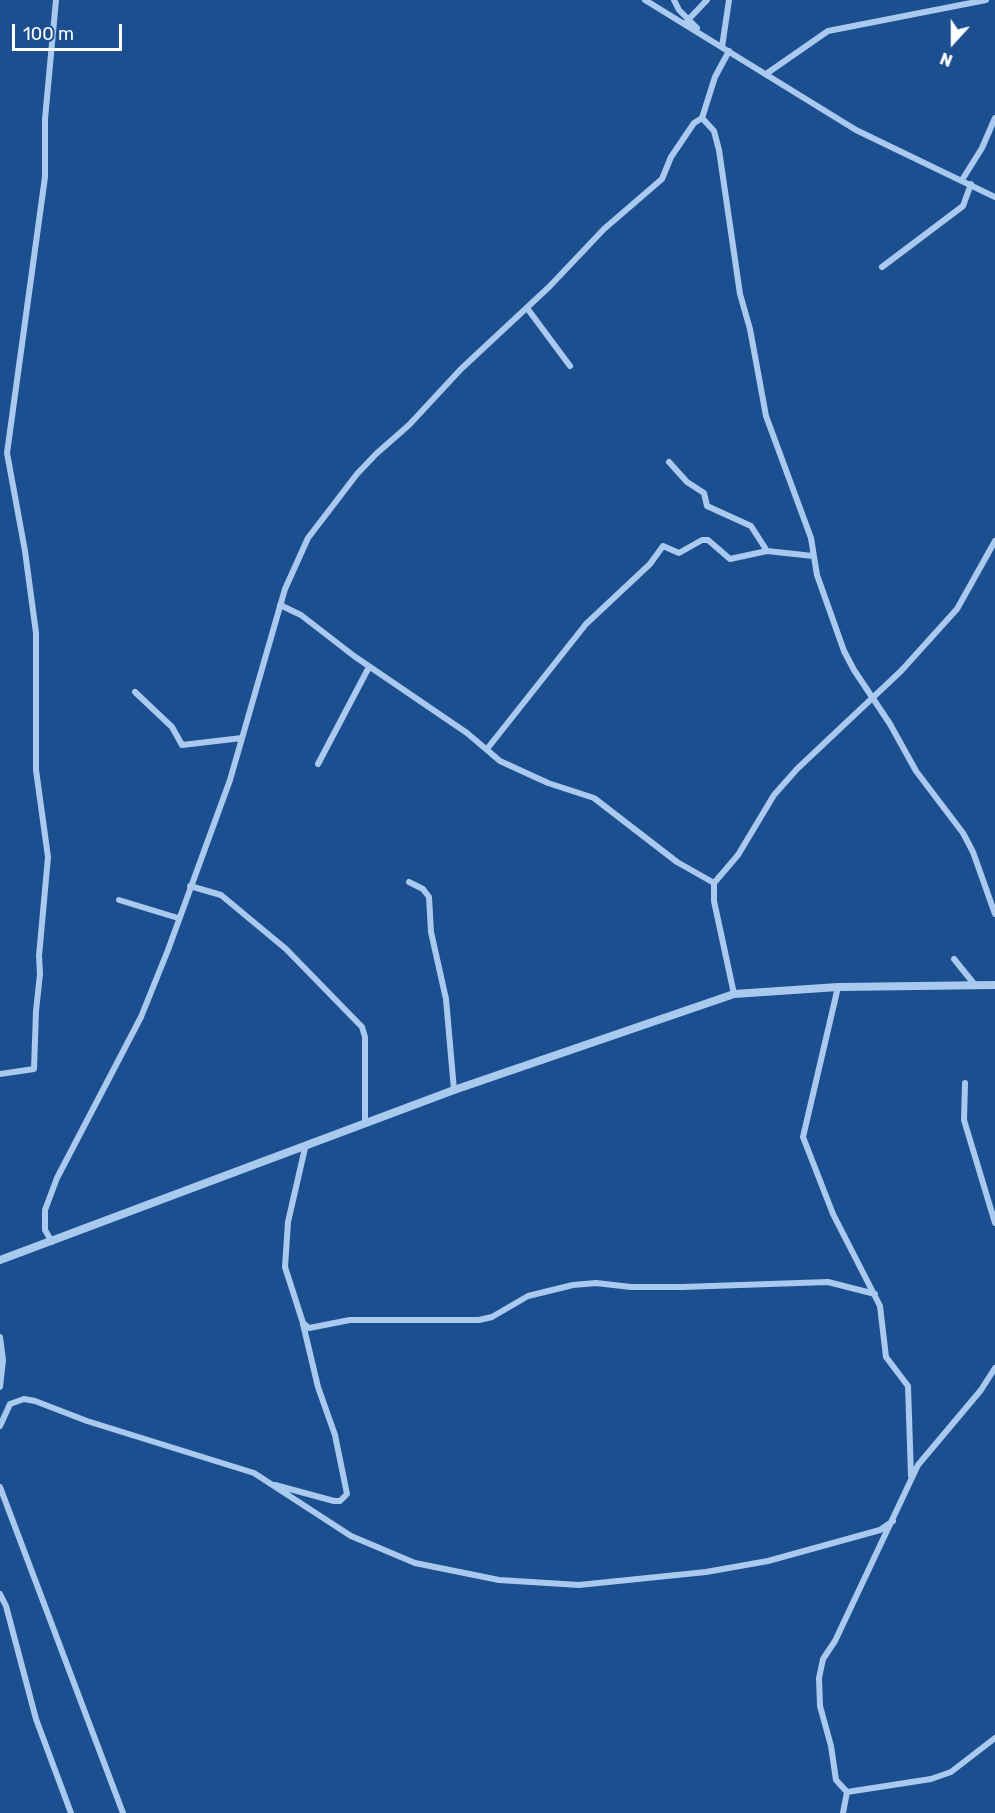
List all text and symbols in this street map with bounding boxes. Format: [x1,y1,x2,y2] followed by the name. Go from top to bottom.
[15,12,124,50] scale bar
[923,12,983,72] north arrow
[23,23,74,45] text: 100 m
[938,48,955,70] text: N

